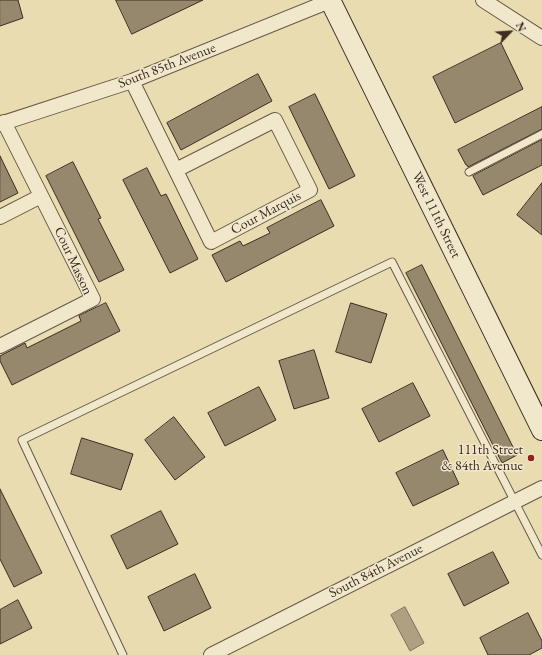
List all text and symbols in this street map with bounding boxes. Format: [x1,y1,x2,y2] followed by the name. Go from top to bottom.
[490,12,530,52] north arrow
[513,20,529,34] text: N
[116,40,218,92] street label: South 85th Avenue
[408,169,464,261] street label: West 111th Street
[228,188,304,238] street label: Cour Marquis
[50,224,96,298] street label: Cour Masson
[442,442,523,474] place label: 111th Street & 84th Avenue
[526,453,536,463] marker: 111th Street & 84th Avenue
[326,540,426,602] street label: South 84th Avenue

